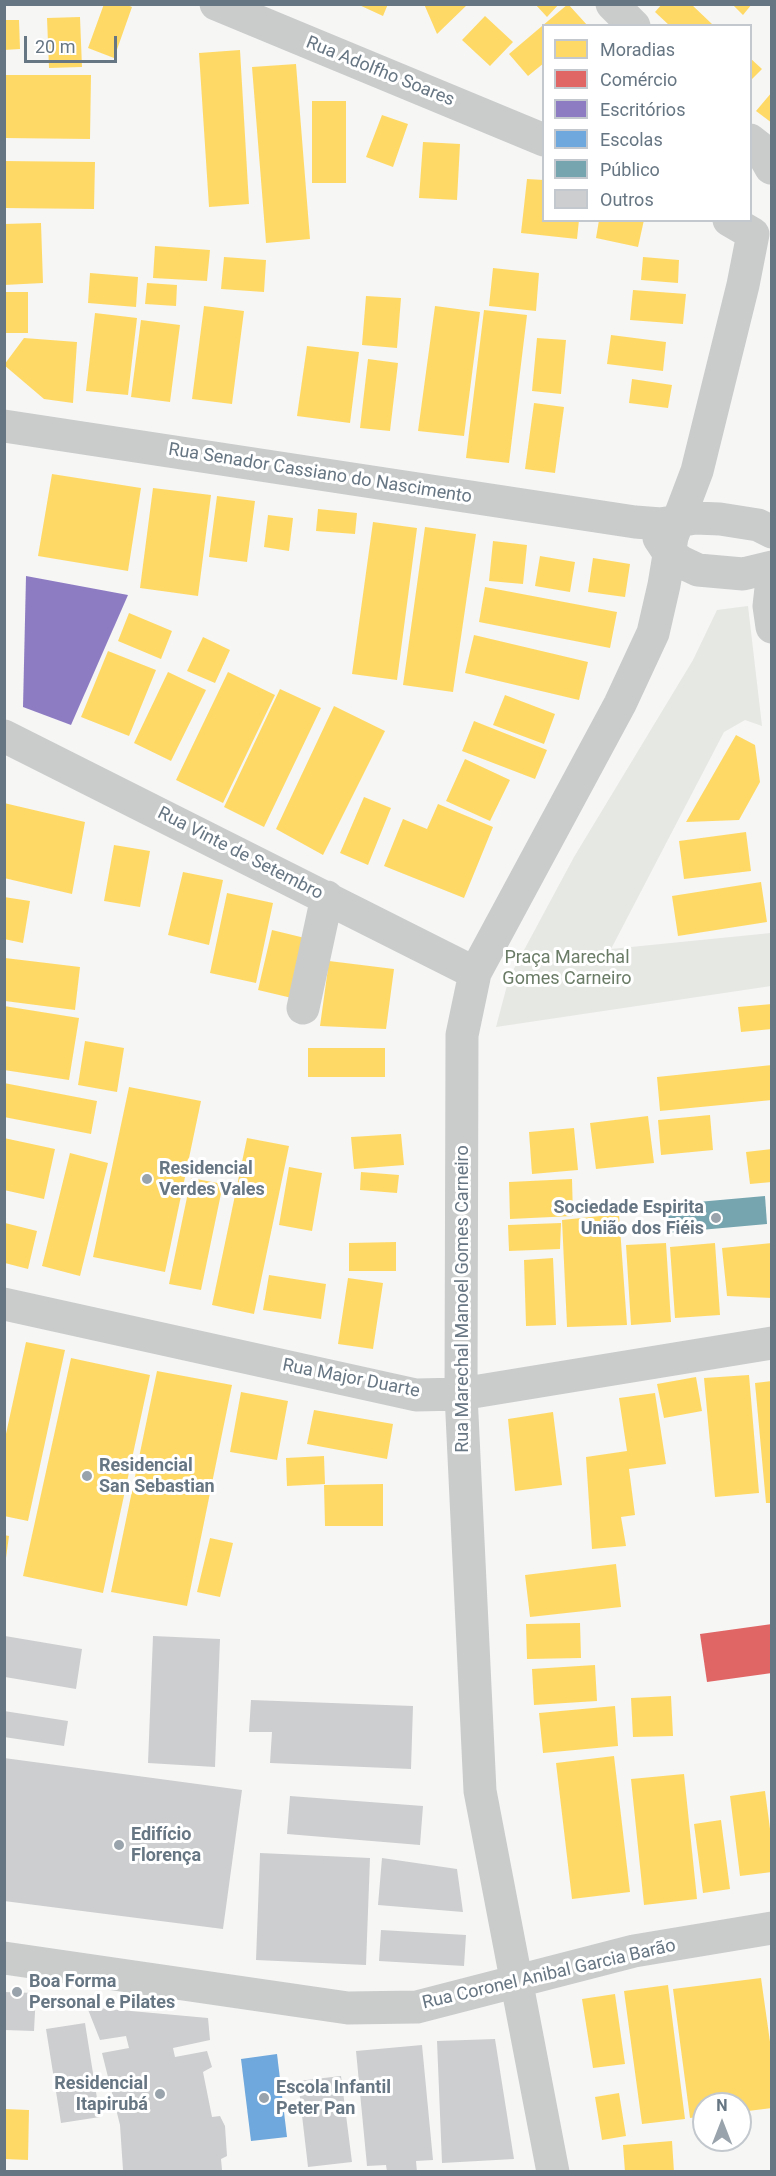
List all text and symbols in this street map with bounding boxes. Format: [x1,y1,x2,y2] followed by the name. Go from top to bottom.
[27,24,120,62] scale bar
[542,24,752,222] legend
[303,32,457,112] street label: Rua Adolfho Soares
[35,36,75,57] text: 20 m
[600,39,675,60] text: Moradias
[600,69,677,90] text: Comércio
[600,99,685,120] text: Escritórios
[600,129,663,150] text: Escolas
[600,159,660,180] text: Público
[600,189,654,210] text: Outros
[167,439,473,509] street label: Rua Senador Cassiano do Nascimento
[154,803,326,905] street label: Rua Vinte de Setembro
[502,947,632,990] park label: Praça Marechal Gomes Carneiro
[452,1145,474,1453] street label: Rua Marechal Manoel Gomes Carneiro
[159,1158,265,1200] place label: Residencial Verdes Vales
[140,1172,154,1186] marker: Residencial Verdes Vales
[553,1197,704,1240] place label: Sociedade Espirita União dos Fiéis
[709,1211,723,1225] marker: Sociedade Espirita União dos Fiéis
[281,1355,421,1403] street label: Rua Major Duarte
[99,1455,215,1498] place label: Residencial San Sebastian
[80,1469,94,1483] marker: Residencial San Sebastian
[131,1824,201,1866] place label: Edifício Florença
[112,1838,126,1852] marker: Edifício Florença
[420,1935,678,2015] street label: Rua Coronel Anibal Garcia Barão
[29,1971,175,2014] place label: Boa Forma Personal e Pilates
[10,1985,24,1999] marker: Boa Forma Personal e Pilates
[54,2073,148,2116] place label: Residencial Itapirubá
[276,2077,391,2120] place label: Escola Infantil Peter Pan
[153,2087,167,2101] marker: Residencial Itapirubá
[257,2091,271,2105] marker: Escola Infantil Peter Pan
[692,2092,752,2152] north arrow
[716,2096,728,2115] text: N

